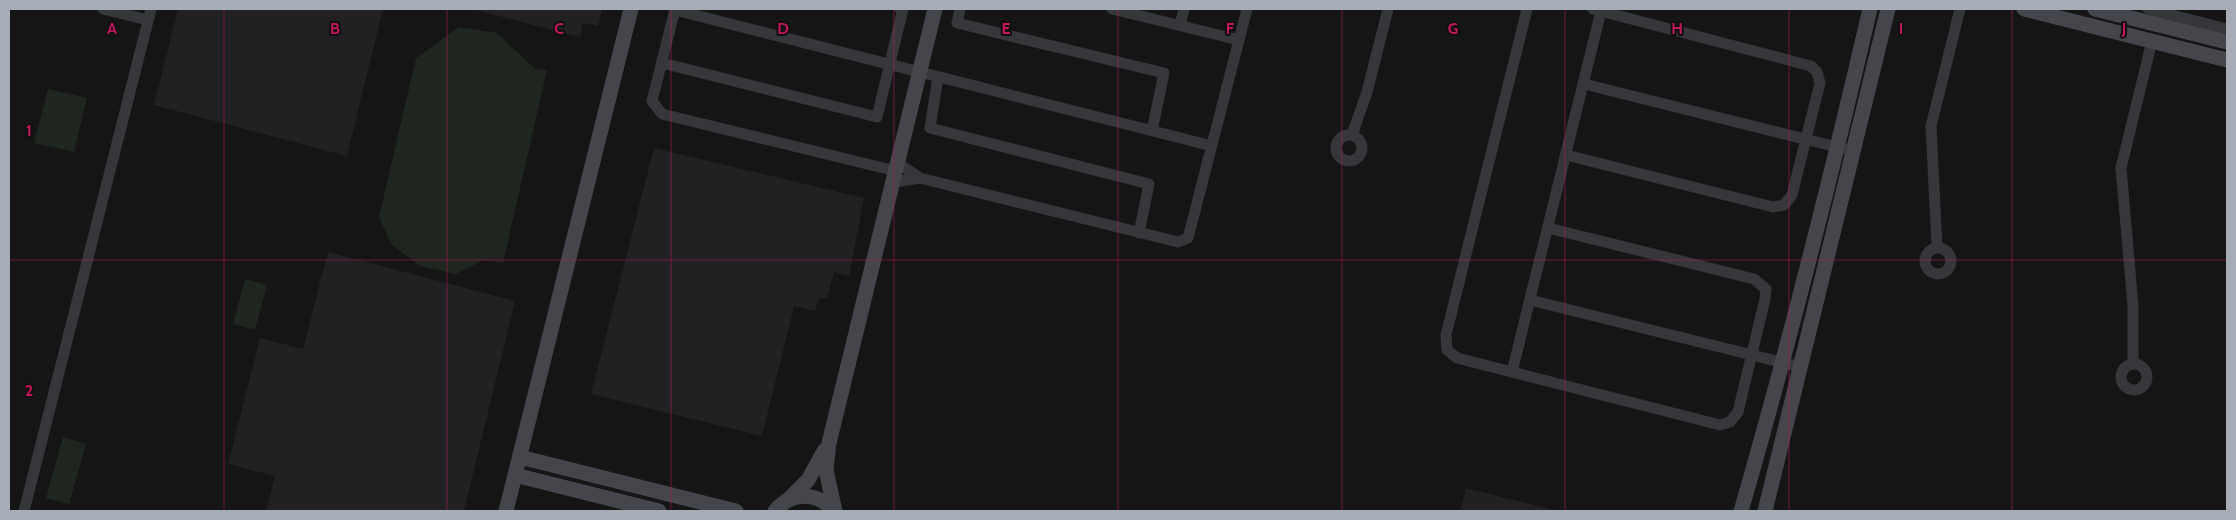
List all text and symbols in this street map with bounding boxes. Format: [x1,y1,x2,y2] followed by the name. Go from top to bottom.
[107,19,117,38] text: A
[330,19,340,38] text: B
[554,19,564,38] text: C
[777,19,789,38] text: D
[1001,19,1011,38] text: E
[1226,19,1235,38] text: F
[1448,19,1458,38] text: G
[1671,19,1683,38] text: H
[1899,19,1903,38] text: I
[2121,19,2126,38] text: J
[26,121,32,140] text: 1
[25,381,33,400] text: 2

